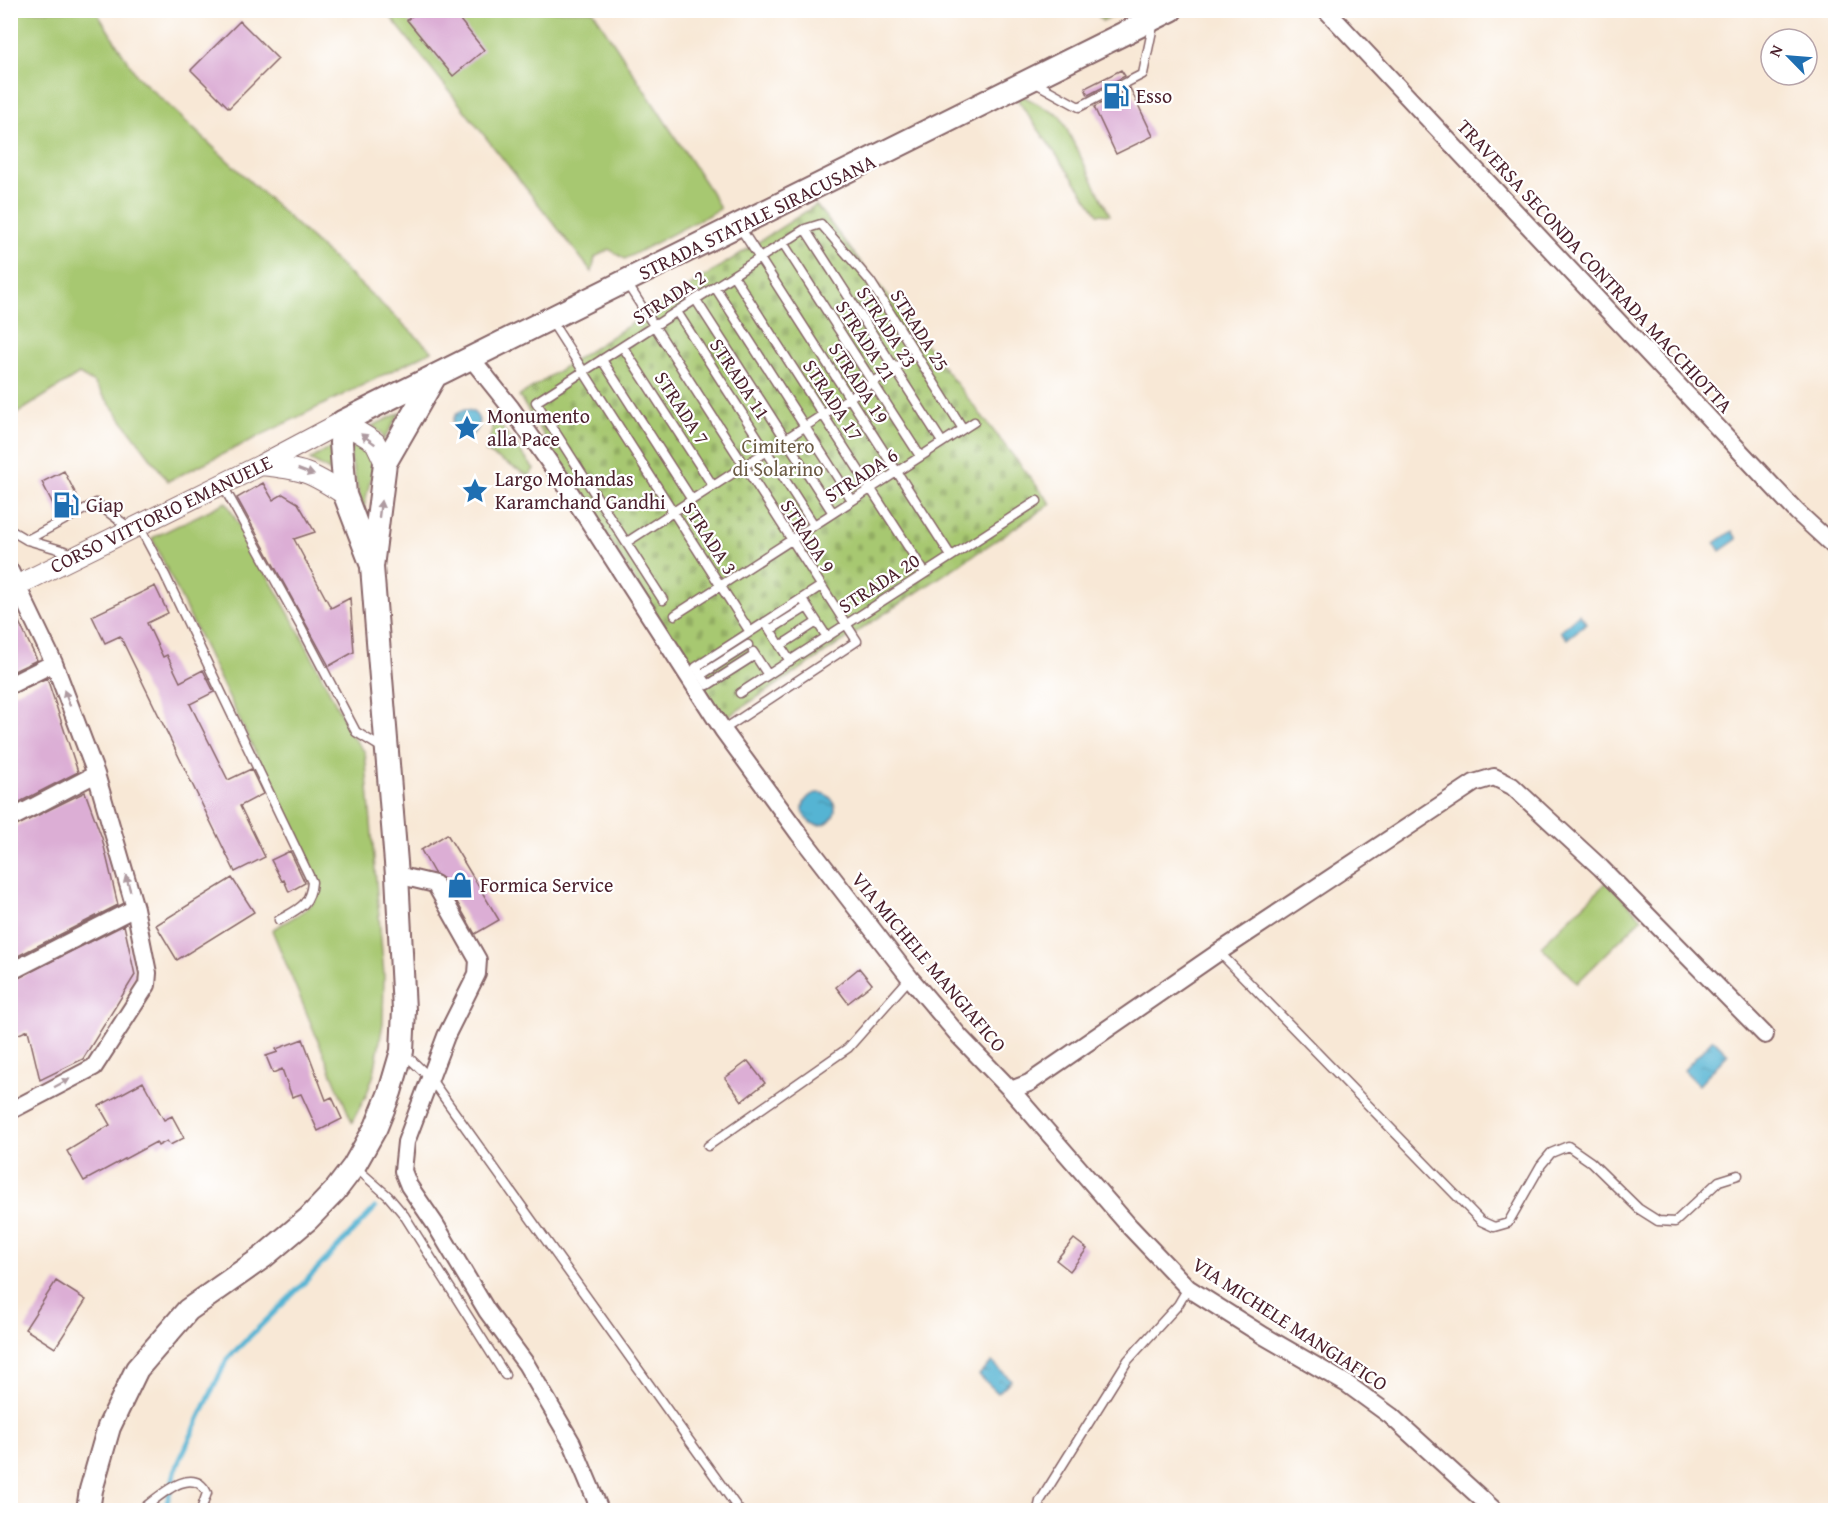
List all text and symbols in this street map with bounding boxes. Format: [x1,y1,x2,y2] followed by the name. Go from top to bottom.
[1759,27,1819,87] north arrow
[1762,40,1789,61] text: N
[1101,81,1131,111] fuel station icon: Esso
[1136,81,1172,110] place label: Esso
[1451,112,1740,419] street label: TRAVERSA SECONDA CONTRADA MACCHIOTTA
[633,146,880,287] street label: STRADA STATALE SIRACUSANA
[626,262,711,331] street label: STRADA 2
[850,280,925,373] street label: STRADA 23
[884,283,957,376] street label: STRADA 25
[829,294,904,387] street label: STRADA 21
[703,332,778,425] street label: STRADA 11
[822,336,897,429] street label: STRADA 19
[796,353,871,446] street label: STRADA 17
[648,365,717,450] street label: STRADA 7
[487,401,590,453] place label: Monumento alla Pace
[452,413,482,443] place icon: Monumento alla Pace
[732,431,824,483] park label: Cimitero di Solarino
[360,433,376,445] one-way arrow
[818,440,903,509] street label: STRADA 6
[45,447,277,580] street label: CORSO VITTORIO EMANUELE
[495,464,666,516] place label: Largo Mohandas Karamchand Gandhi
[297,467,315,477] one-way arrow
[460,476,490,506] place icon: Largo Mohandas Karamchand Gandhi
[51,490,81,520] fuel station icon: Giap
[86,490,124,519] place label: Giap
[774,493,843,578] street label: STRADA 9
[676,495,745,580] street label: STRADA 3
[375,500,384,519] one-way arrow
[832,545,925,620] street label: STRADA 20
[62,689,72,707] one-way arrow
[845,865,1014,1058] street label: VIA MICHELE MANGIAFICO
[445,870,475,900] shop icon: Formica Service
[480,870,613,899] place label: Formica Service
[123,874,132,892] one-way arrow
[54,1079,71,1088] one-way arrow
[1187,1249,1394,1398] street label: VIA MICHELE MANGIAFICO

